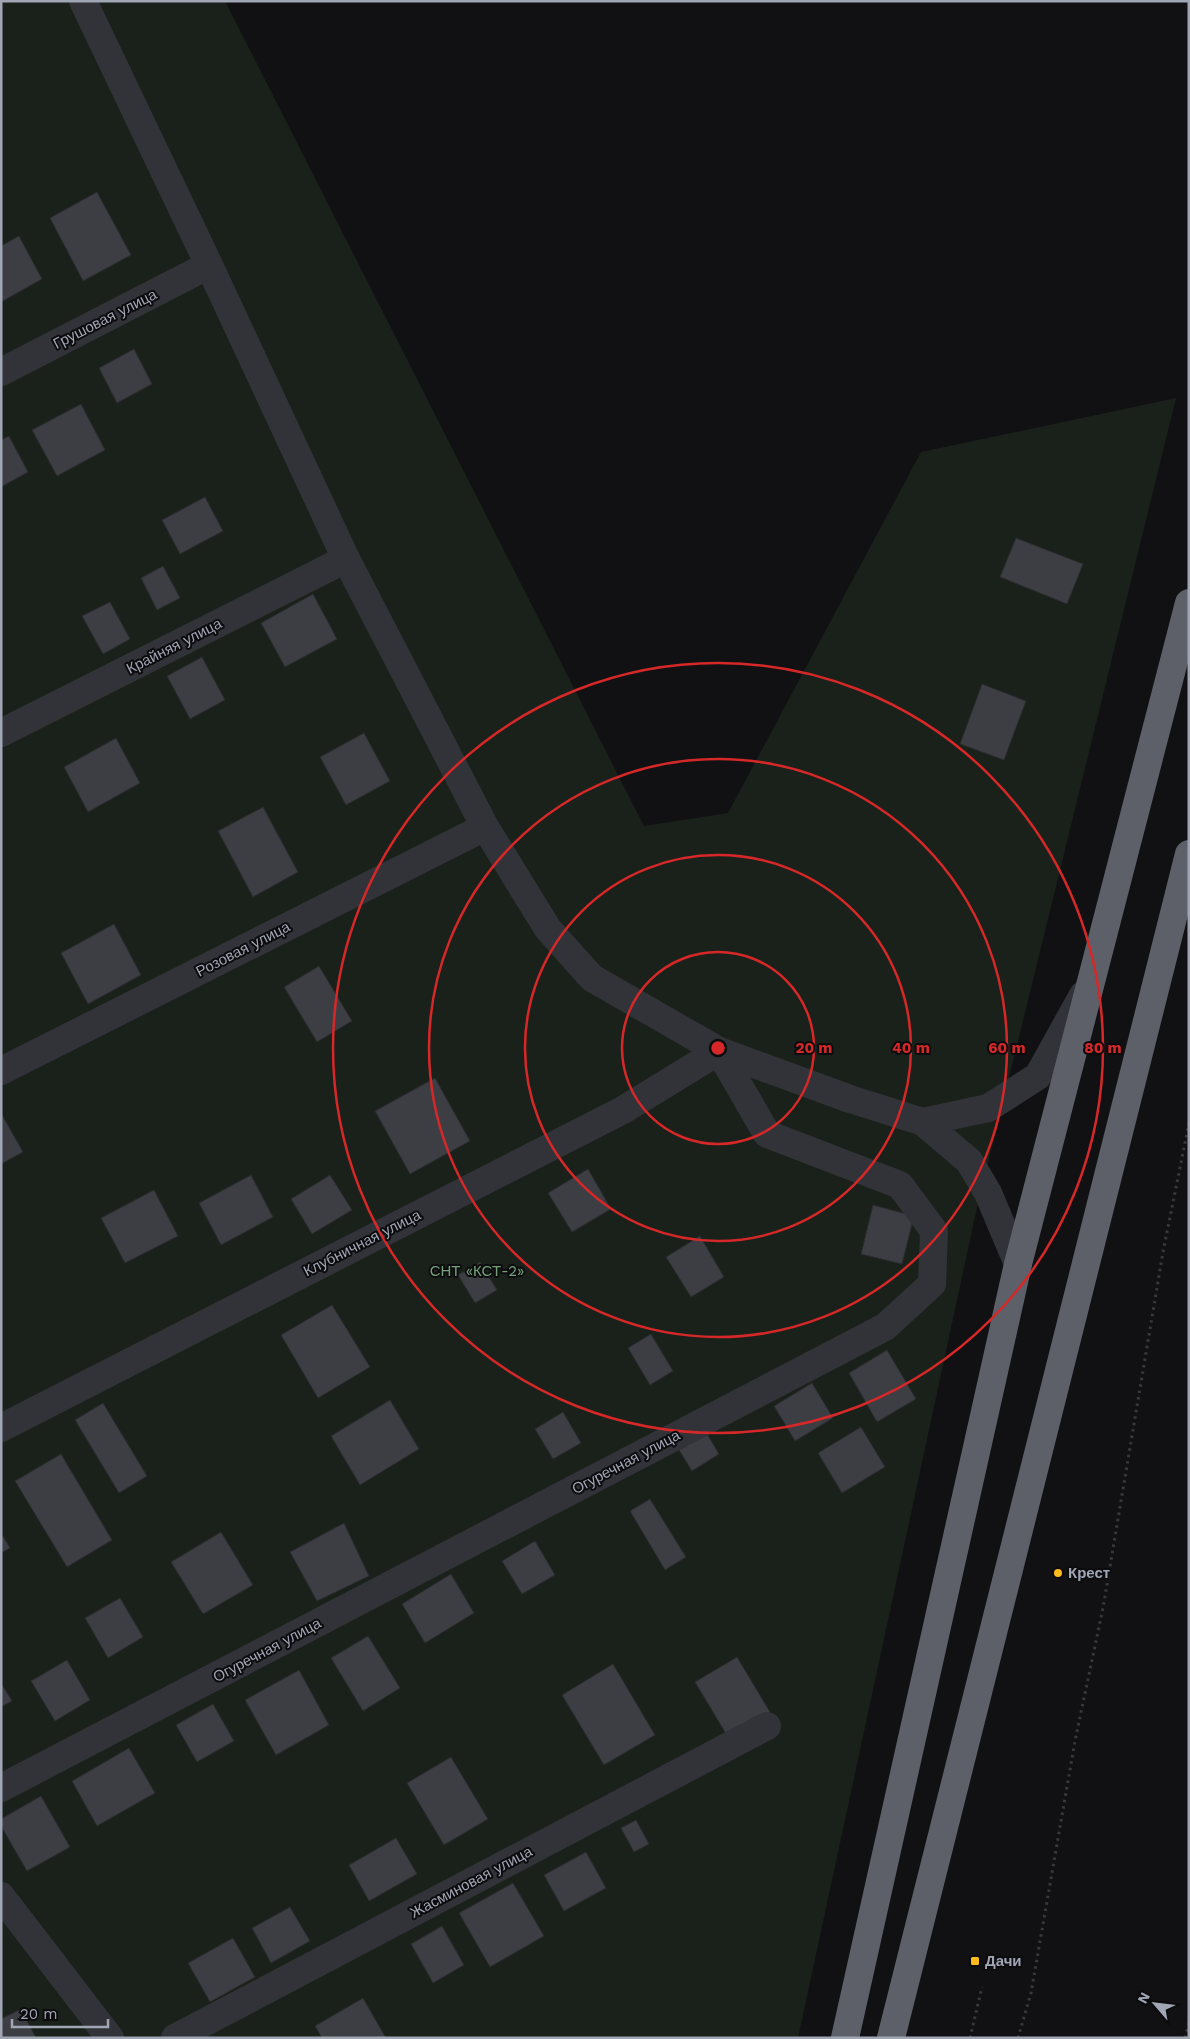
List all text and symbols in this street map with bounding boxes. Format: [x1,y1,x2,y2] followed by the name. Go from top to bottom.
[50,285,160,353] street label: Грушовая улица
[123,614,225,678] street label: Крайняя улица
[193,917,294,980] street label: Розовая улица
[709,1039,727,1057] centre of rings
[795,1039,833,1057] text: 20 m
[892,1039,930,1057] text: 40 m
[988,1039,1026,1057] text: 60 m
[1084,1039,1122,1057] text: 80 m
[300,1205,424,1280] street label: Клубничная улица
[430,1262,524,1280] park label: СНТ «КСТ-2»
[569,1426,684,1498] street label: Огуречная улица
[1068,1564,1110,1582] place label: Крест
[1052,1567,1064,1579] marker: Крест
[210,1614,325,1686] street label: Огуречная улица
[407,1842,536,1922] street label: Жасминовая улица
[985,1952,1022,1970] place label: Дачи
[969,1955,981,1967] marker: Дачи
[1130,1979,1180,2029] north arrow
[1134,1990,1153,2006] text: N
[12,1996,109,2028] scale bar
[20,2005,58,2023] text: 20 m

